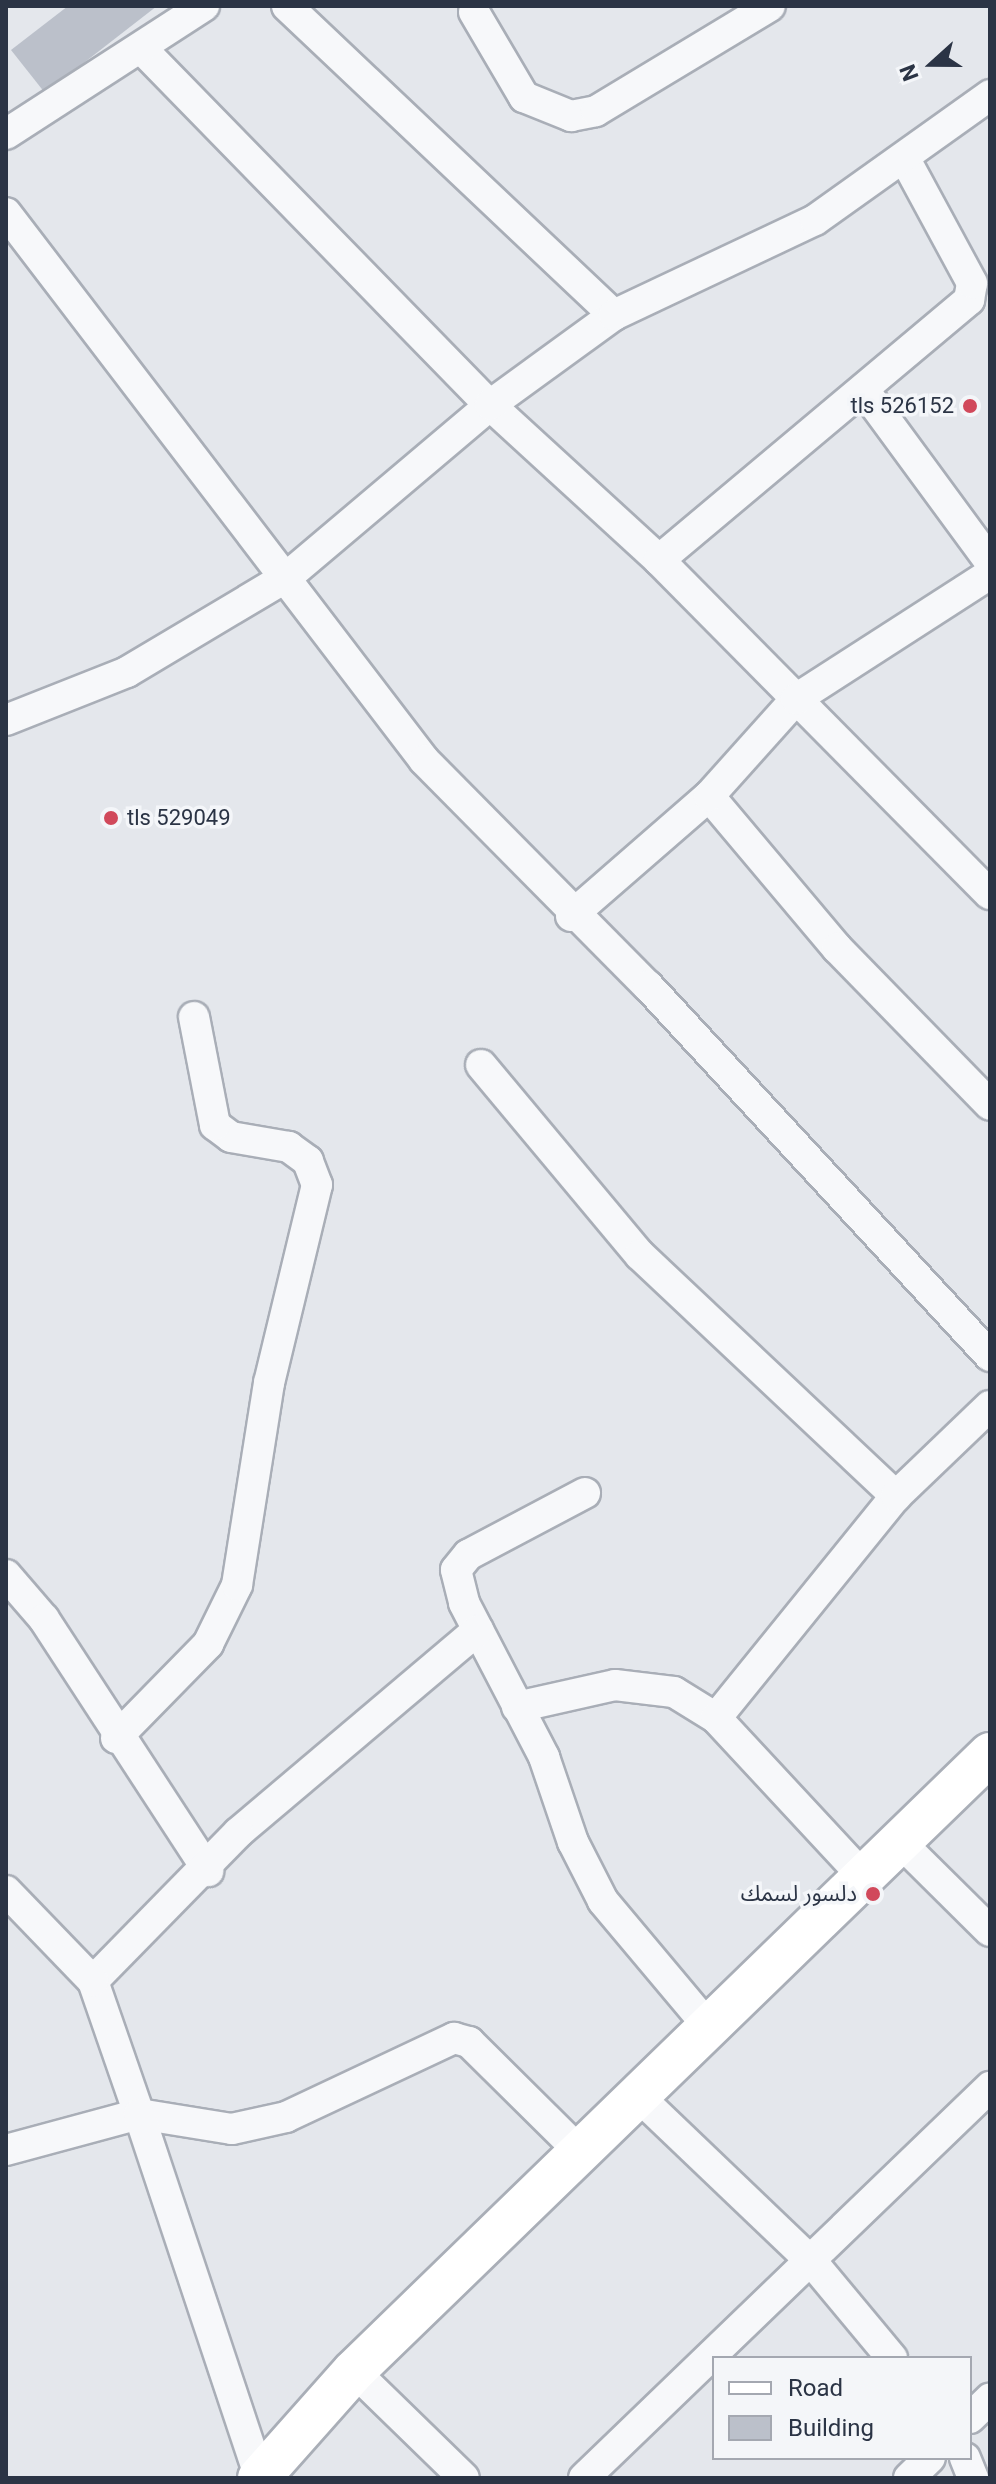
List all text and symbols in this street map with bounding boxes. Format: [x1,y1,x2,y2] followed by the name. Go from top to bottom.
[892,24,972,104] north arrow
[895,61,924,85] text: N
[850,393,954,419] place label: tls 526152
[961,397,979,415] marker: tls 526152
[127,805,231,831] place label: tls 529049
[102,809,120,827] marker: tls 529049
[741,1881,857,1907] place label: دلسور لسمك
[864,1885,882,1903] marker: دلسور لسمك
[712,2356,972,2460] legend
[788,2374,843,2402] text: Road
[788,2414,874,2442] text: Building

